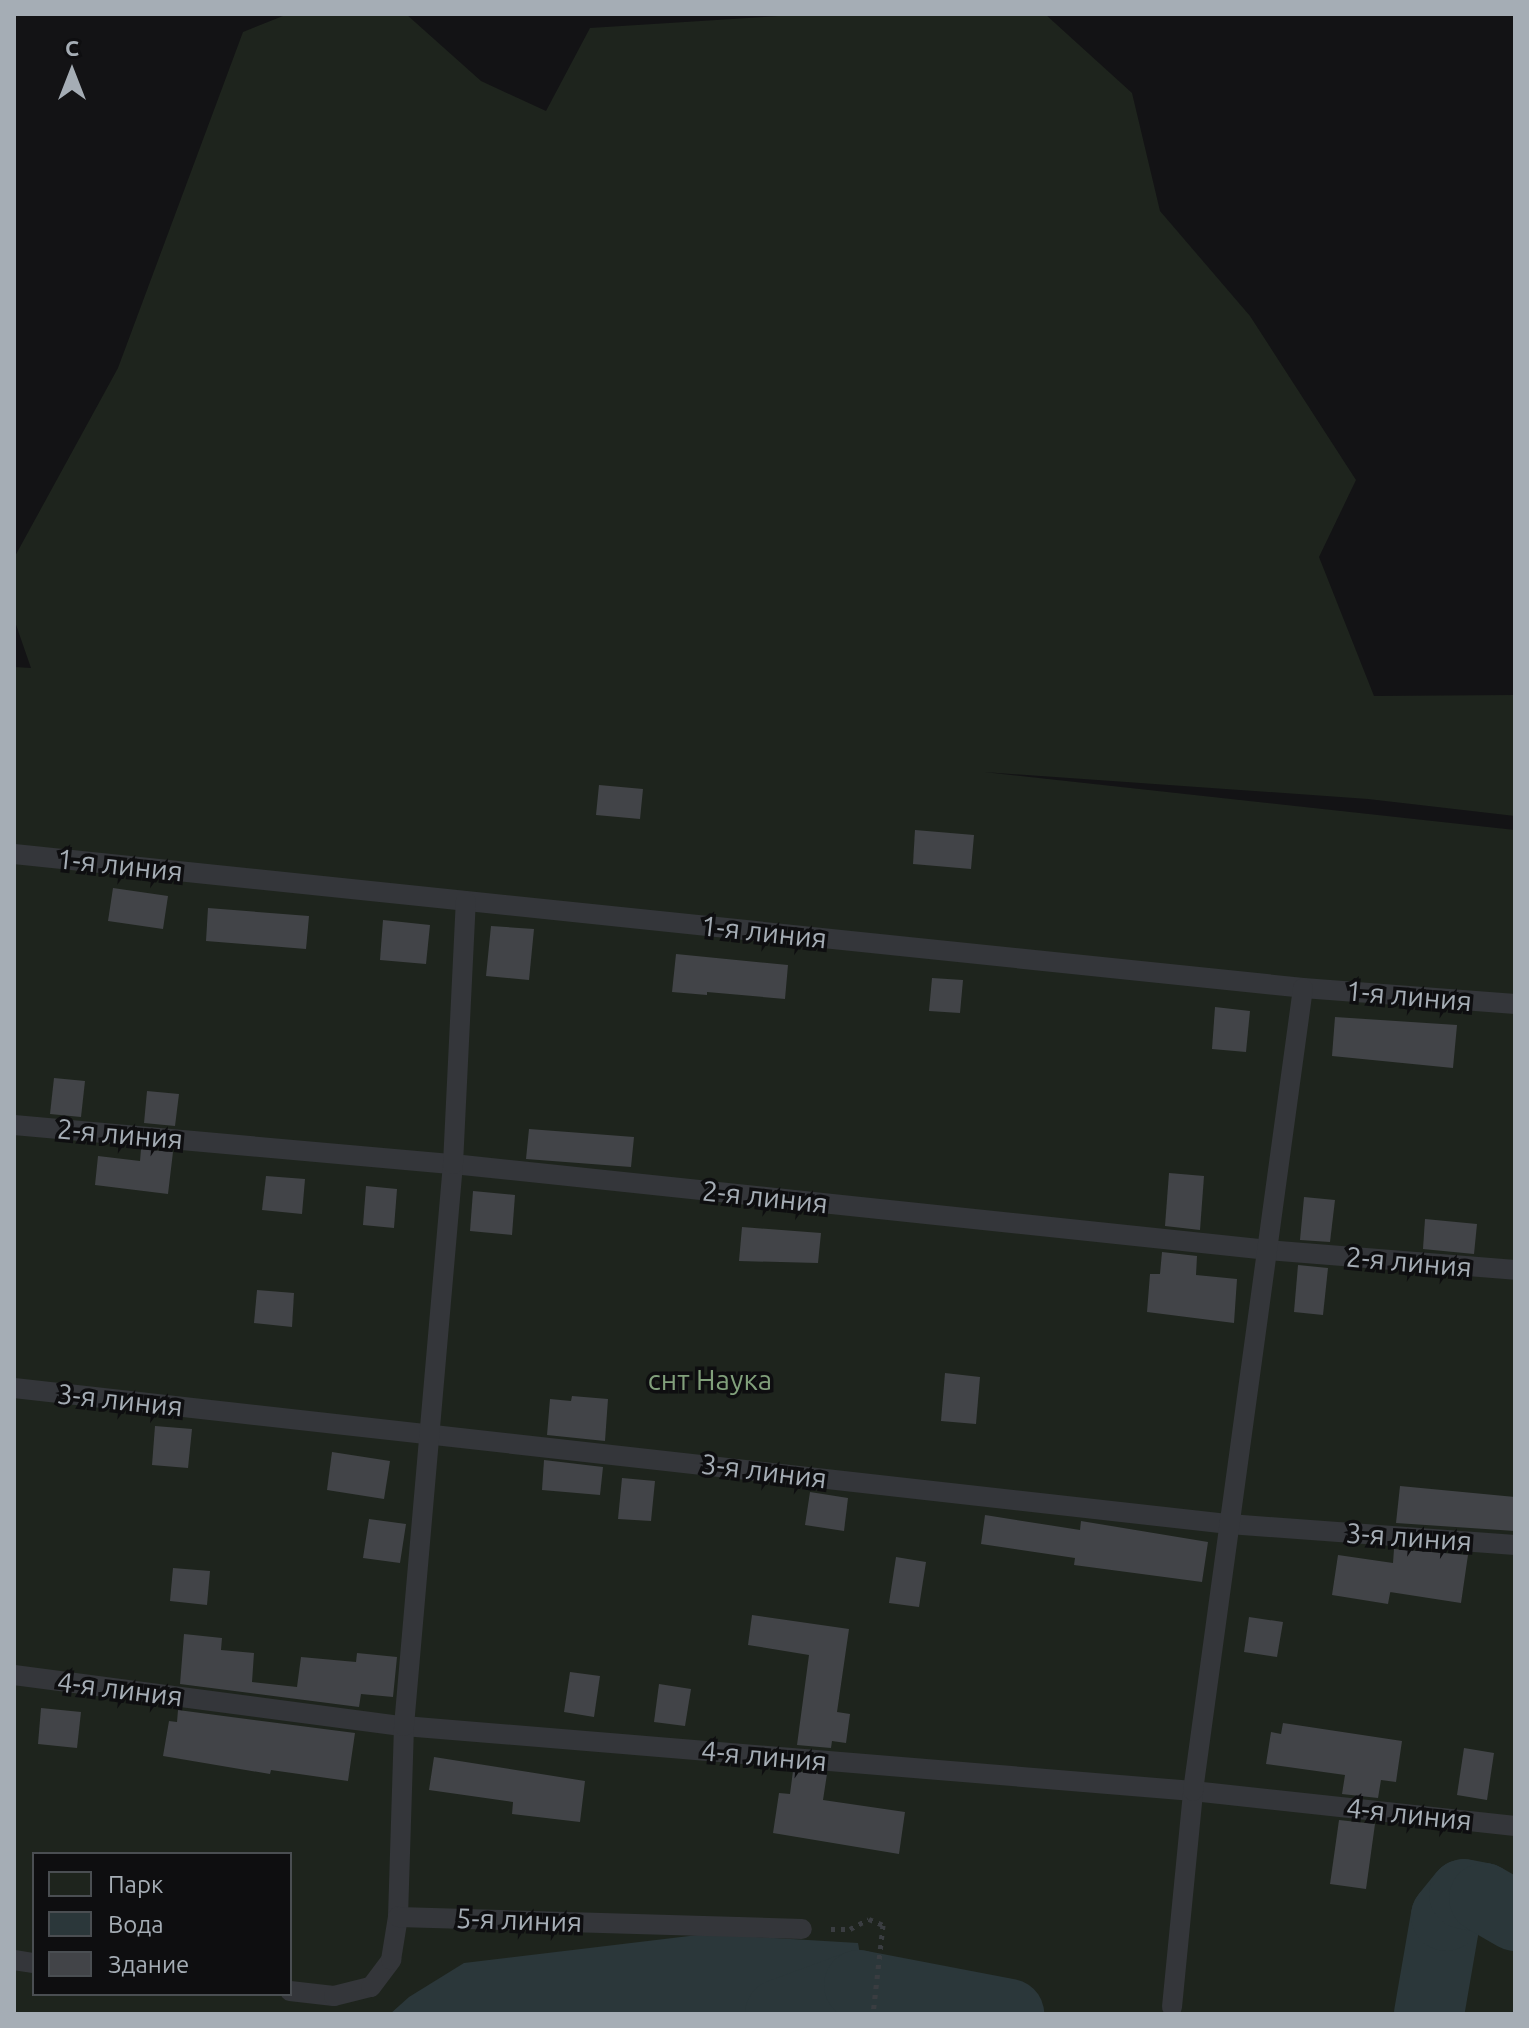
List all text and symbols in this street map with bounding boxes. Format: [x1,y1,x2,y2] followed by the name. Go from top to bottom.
[32,32,112,112] north arrow
[65,35,79,60] text: С
[55,842,185,888] street label: 1-я линия
[699,909,829,955] street label: 1-я линия
[1345,974,1473,1018] street label: 1-я линия
[56,1112,184,1156] street label: 2-я линия
[700,1174,830,1220] street label: 2-я линия
[1345,1240,1473,1284] street label: 2-я линия
[648,1363,772,1397] park label: снт Наука
[55,1377,185,1423] street label: 3-я линия
[699,1447,829,1495] street label: 3-я линия
[1345,1516,1473,1558] street label: 3-я линия
[55,1665,185,1713] street label: 4-я линия
[700,1734,828,1778] street label: 4-я линия
[1344,1791,1474,1837] street label: 4-я линия
[32,1852,292,1996] legend
[108,1871,163,1898] text: Парк
[455,1901,583,1939] street label: 5-я линия
[108,1911,164,1938] text: Вода
[108,1951,189,1978] text: Здание

